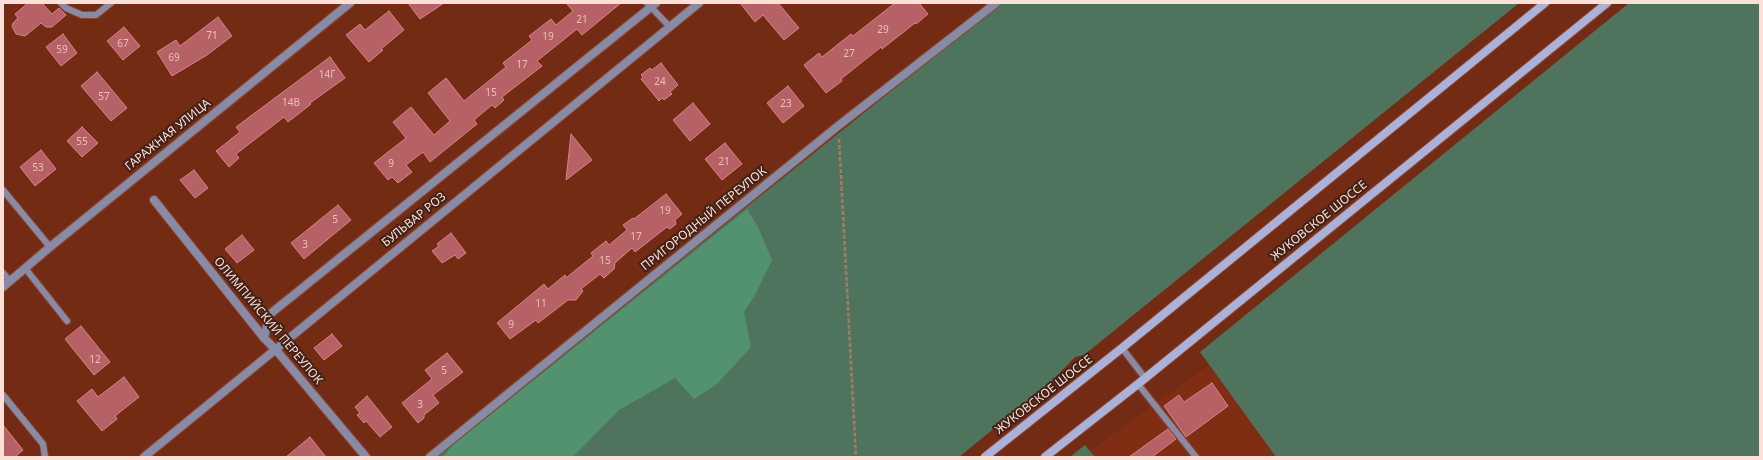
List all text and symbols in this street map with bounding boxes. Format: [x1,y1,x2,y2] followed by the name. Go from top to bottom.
[576,14,588,26] house number: 21
[877,24,889,36] house number: 29
[206,30,218,42] house number: 71
[542,31,554,43] house number: 19
[117,38,129,50] house number: 67
[56,44,68,56] house number: 59
[843,48,855,60] house number: 27
[168,52,180,64] house number: 69
[516,59,528,71] house number: 17
[319,69,335,81] house number: 14Г
[654,76,666,88] house number: 24
[485,87,497,99] house number: 15
[98,91,110,103] house number: 57
[122,96,214,174] street label: ГАРАЖНАЯ УЛИЦА
[282,97,300,109] house number: 14В
[780,98,792,110] house number: 23
[76,136,88,148] house number: 55
[718,156,730,168] house number: 21
[388,158,394,170] house number: 9
[32,162,44,174] house number: 53
[638,164,770,274] street label: ПРИГОРОДНЫЙ ПЕРЕУЛОК
[1268,178,1370,264] street label: ЖУКОВСКОЕ ШОССЕ
[379,190,449,250] street label: БУЛЬВАР РОЗ
[659,205,671,217] house number: 19
[332,214,338,226] house number: 5
[630,231,642,243] house number: 17
[302,239,308,251] house number: 3
[211,255,325,387] street label: ОЛИМПИЙСКИЙ ПЕРЕУЛОК
[599,255,611,267] house number: 15
[535,298,547,310] house number: 11
[508,319,514,331] house number: 9
[992,352,1096,438] street label: ЖУКОВСКОЕ ШОССЕ
[89,354,101,366] house number: 12
[441,365,447,377] house number: 5
[417,399,423,411] house number: 3

